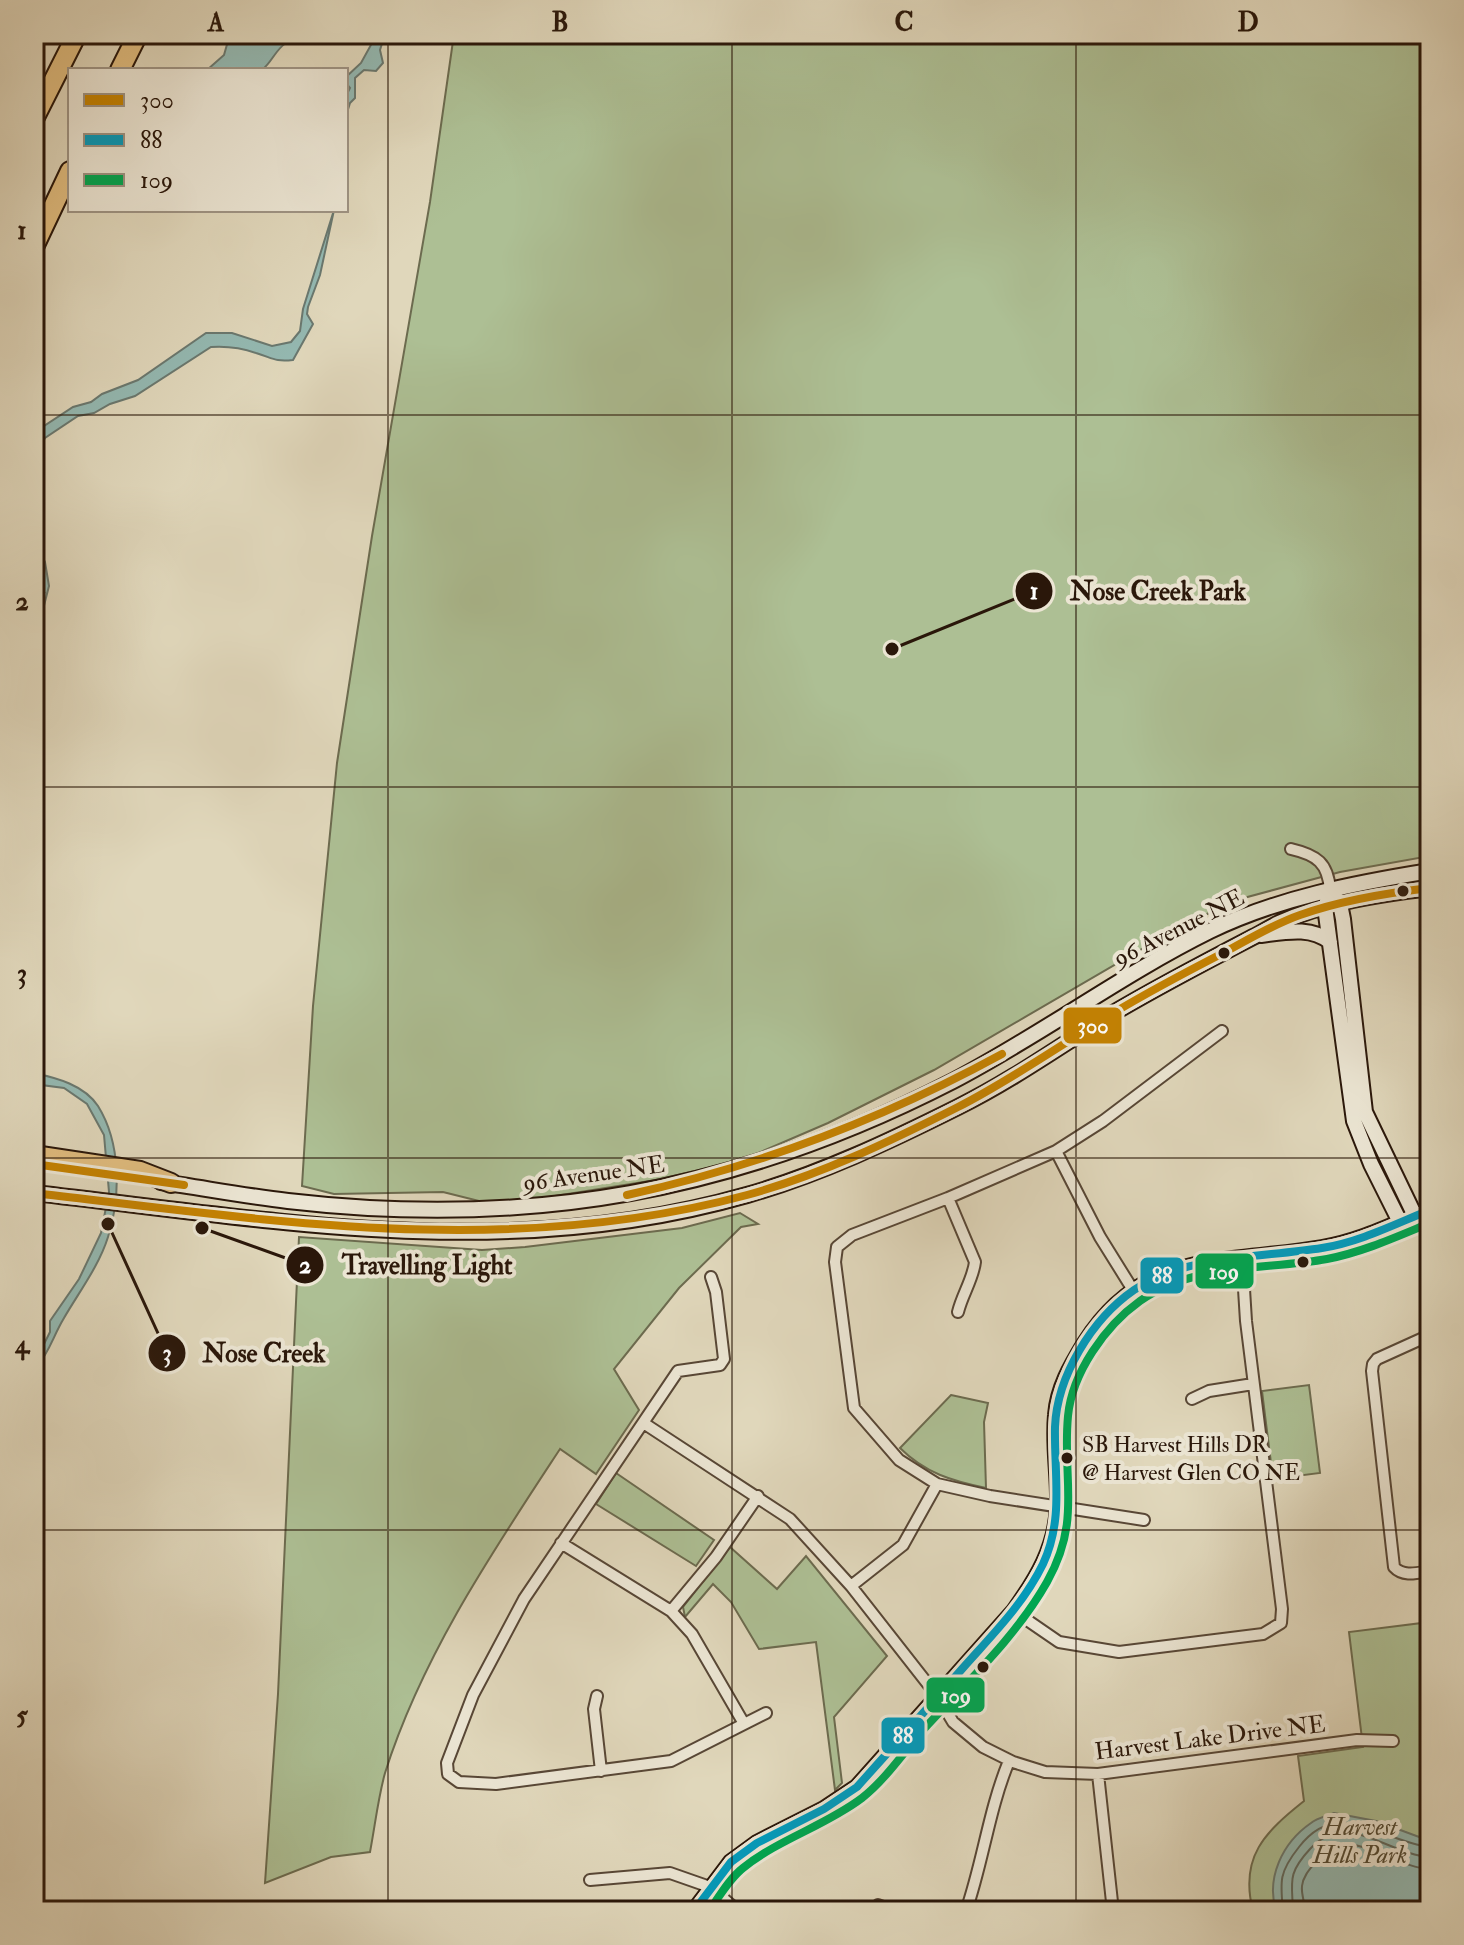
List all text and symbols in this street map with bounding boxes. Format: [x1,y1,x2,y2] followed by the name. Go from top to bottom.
[207,7,225,39] text: A
[551,7,569,39] text: B
[894,7,914,39] text: C
[1237,7,1259,39] text: D
[68,68,348,212] legend
[140,85,174,116] text: 300
[140,125,163,156] text: 88
[140,165,173,196] text: 109
[17,215,27,247] text: 1
[1014,566,1262,616] callout: Nose Creek Park
[1030,576,1038,607] text: 1
[1069,576,1246,608] text: Nose Creek Park
[15,586,29,618] text: 2
[1107,882,1250,975] street label: 96 Avenue NE
[1395,883,1411,899] unlabelled marker
[1216,945,1232,961] unlabelled marker
[17,958,27,990] text: 3
[1062,1006,1123,1045] line badge: 300
[1077,1012,1109,1040] text: 300
[519,1149,667,1200] street label: 96 Avenue NE
[285,1240,528,1290] callout: Travelling Light
[299,1250,311,1281] text: 2
[341,1250,513,1283] text: Travelling Light
[1194,1252,1255,1290] line badge: 109
[1295,1254,1311,1270] unlabelled marker
[1139,1256,1185,1295] line badge: 88
[1209,1258,1239,1286] text: 109
[1152,1262,1173,1290] text: 88
[147,1328,342,1378] callout: Nose Creek
[14,1329,31,1361] text: 4
[162,1338,172,1369] text: 3
[201,1338,326,1370] text: Nose Creek
[1082,1431,1300,1487] place label: SB Harvest Hills DR @ Harvest Glen CO NE
[1059,1450,1075,1466] marker: SB Harvest Hills DR @ Harvest Glen CO NE
[975,1659,991,1675] unlabelled marker
[925,1676,986,1714] line badge: 109
[941,1682,971,1710] text: 109
[16,1700,28,1732] text: 5
[1093,1708,1327,1768] street label: Harvest Lake Drive NE
[880,1716,926,1755] line badge: 88
[893,1722,914,1750] text: 88
[1312,1812,1407,1871] park label: Harvest Hills Park

